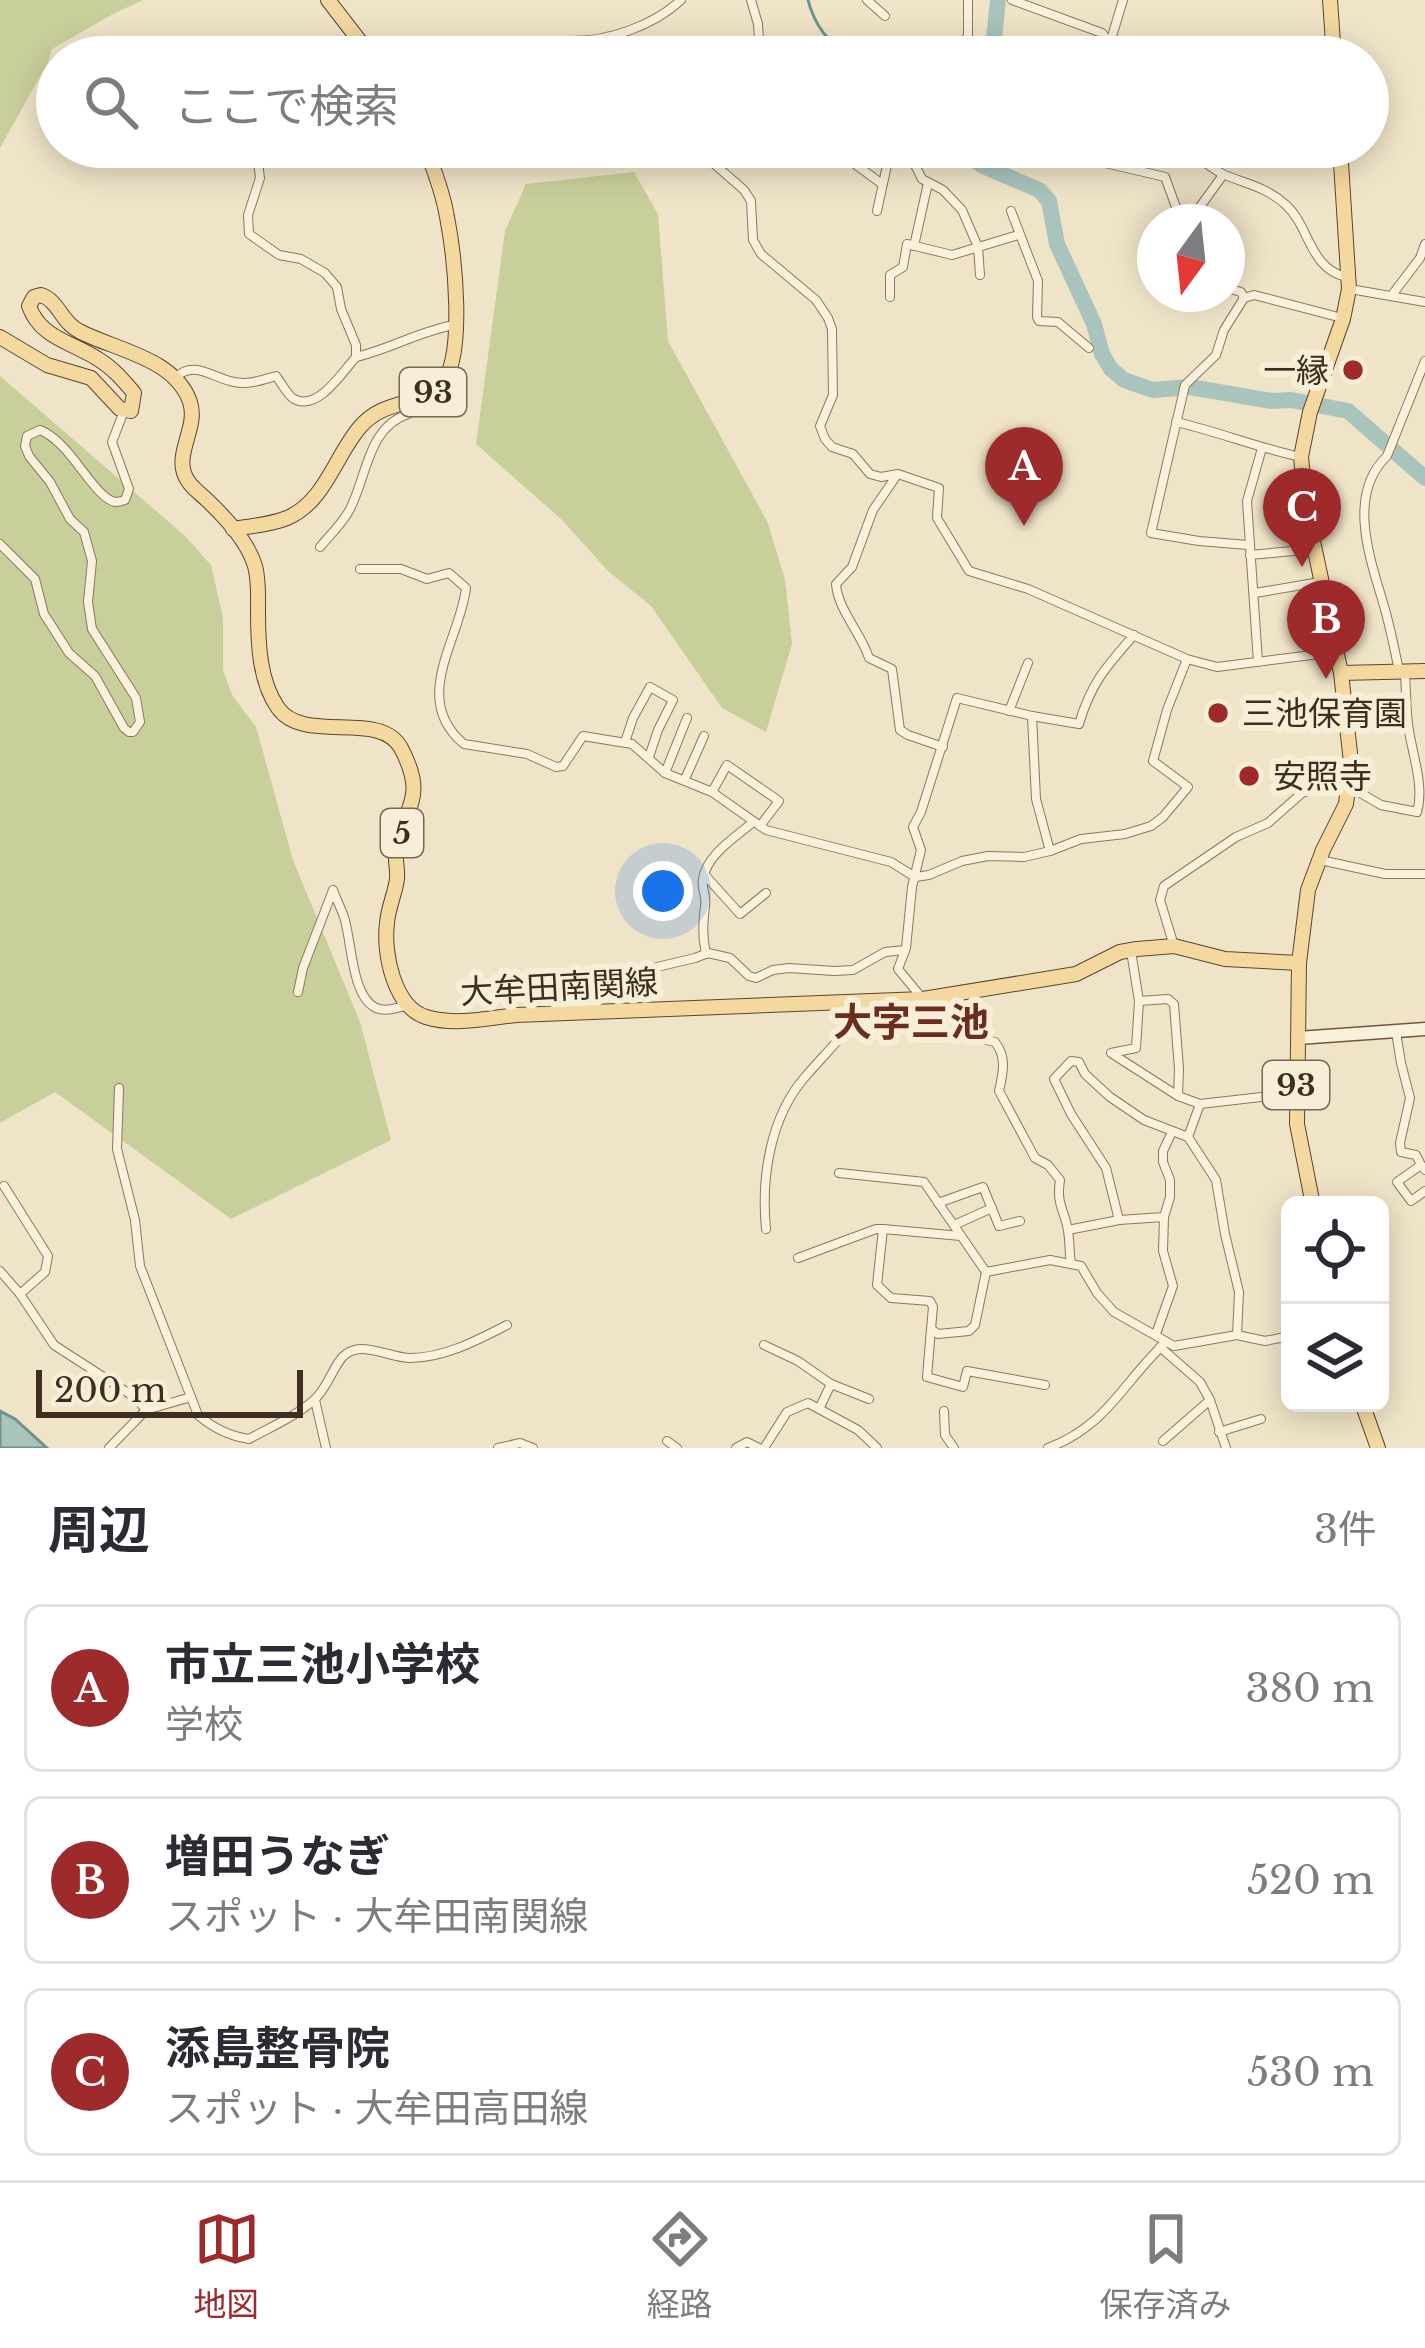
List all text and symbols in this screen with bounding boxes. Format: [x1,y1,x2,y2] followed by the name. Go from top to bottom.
[36,36,1389,168] search box
[78,69,144,135] icon: search
[174,78,399,134] text: ここで検索
[1137,204,1245,312] north arrow
[1263,350,1329,391] place label: 一縁
[1340,357,1366,383] marker: 一縁
[400,368,466,416] road number: 93
[985,427,1063,526] pin: A
[1263,468,1341,567] pin: C
[1287,580,1365,679] pin: B
[1242,693,1407,734] place label: 三池保育園
[1205,700,1231,726] marker: 三池保育園
[1273,756,1372,797] place label: 安照寺
[1236,763,1262,789] marker: 安照寺
[381,809,423,857] road number: 5
[633,861,693,921] your location
[459,961,659,1013] street label: 大牟田南関線
[833,998,989,1047] district label: 大字三池
[1263,1061,1329,1109] road number: 93
[1281,1196,1389,1412] map controls
[1281,1196,1389,1304] button: locate
[1281,1304,1389,1412] button: layers
[36,1364,303,1417] scale bar
[54,1370,166,1411] text: 200 m
[48,1499,150,1562] text: 周辺
[1314,1505,1377,1554] text: 3件
[165,1636,480,1692] text: 市立三池小学校
[74,1664,106,1713] text: A
[1245,1664,1374,1713] text: 380 m
[165,1700,243,1749] text: 学校
[165,1828,390,1884] text: 増田うなぎ
[74,1856,106,1905] text: B
[1247,1856,1374,1905] text: 520 m
[165,1892,589,1941] text: スポット · 大牟田南関線
[165,2020,390,2076] text: 添島整骨院
[74,2048,106,2097] text: C
[1247,2048,1374,2097] text: 530 m
[165,2084,589,2133] text: スポット · 大牟田高田線
[194,2206,260,2326] tab: 地図
[647,2206,713,2326] tab: 経路
[1100,2206,1232,2326] tab: 保存済み

